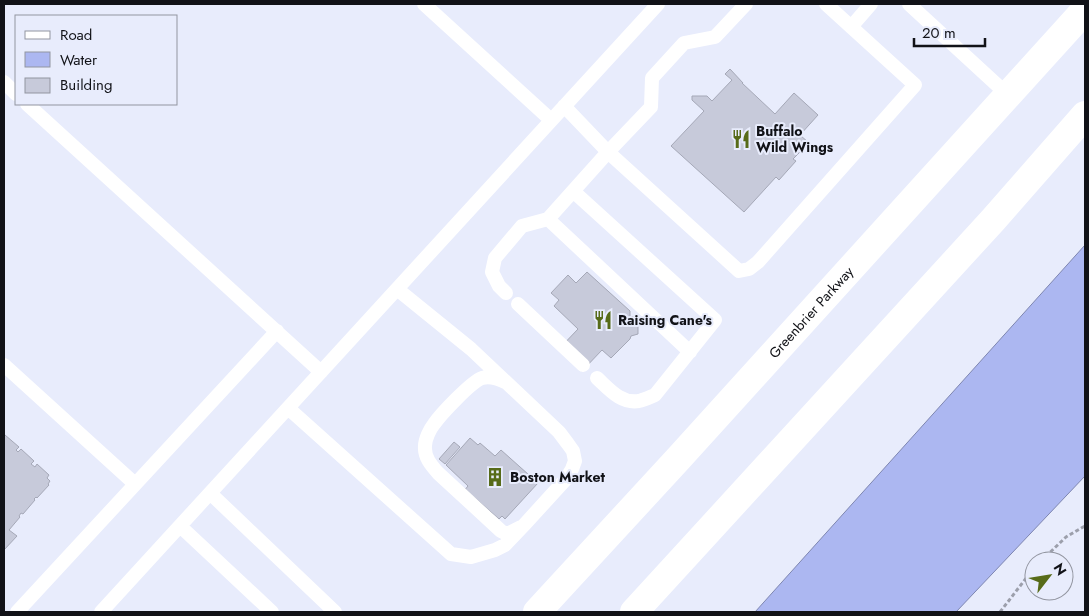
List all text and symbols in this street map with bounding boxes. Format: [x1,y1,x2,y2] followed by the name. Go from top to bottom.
[15,15,178,105] legend
[914,15,985,47] scale bar
[922,22,956,44] text: 20 m
[60,24,92,46] text: Road
[60,49,98,71] text: Water
[60,74,112,96] text: Building
[756,121,834,157] place label: Buffalo Wild Wings
[730,128,752,150] restaurant icon: Buffalo Wild Wings
[764,261,858,363] street label: Greenbrier Parkway
[592,309,614,331] restaurant icon: Raising Cane's
[618,310,712,330] place label: Raising Cane's
[484,466,506,488] building icon: Boston Market
[510,467,606,487] place label: Boston Market
[1024,551,1074,601] north arrow
[1049,559,1072,579] text: N

